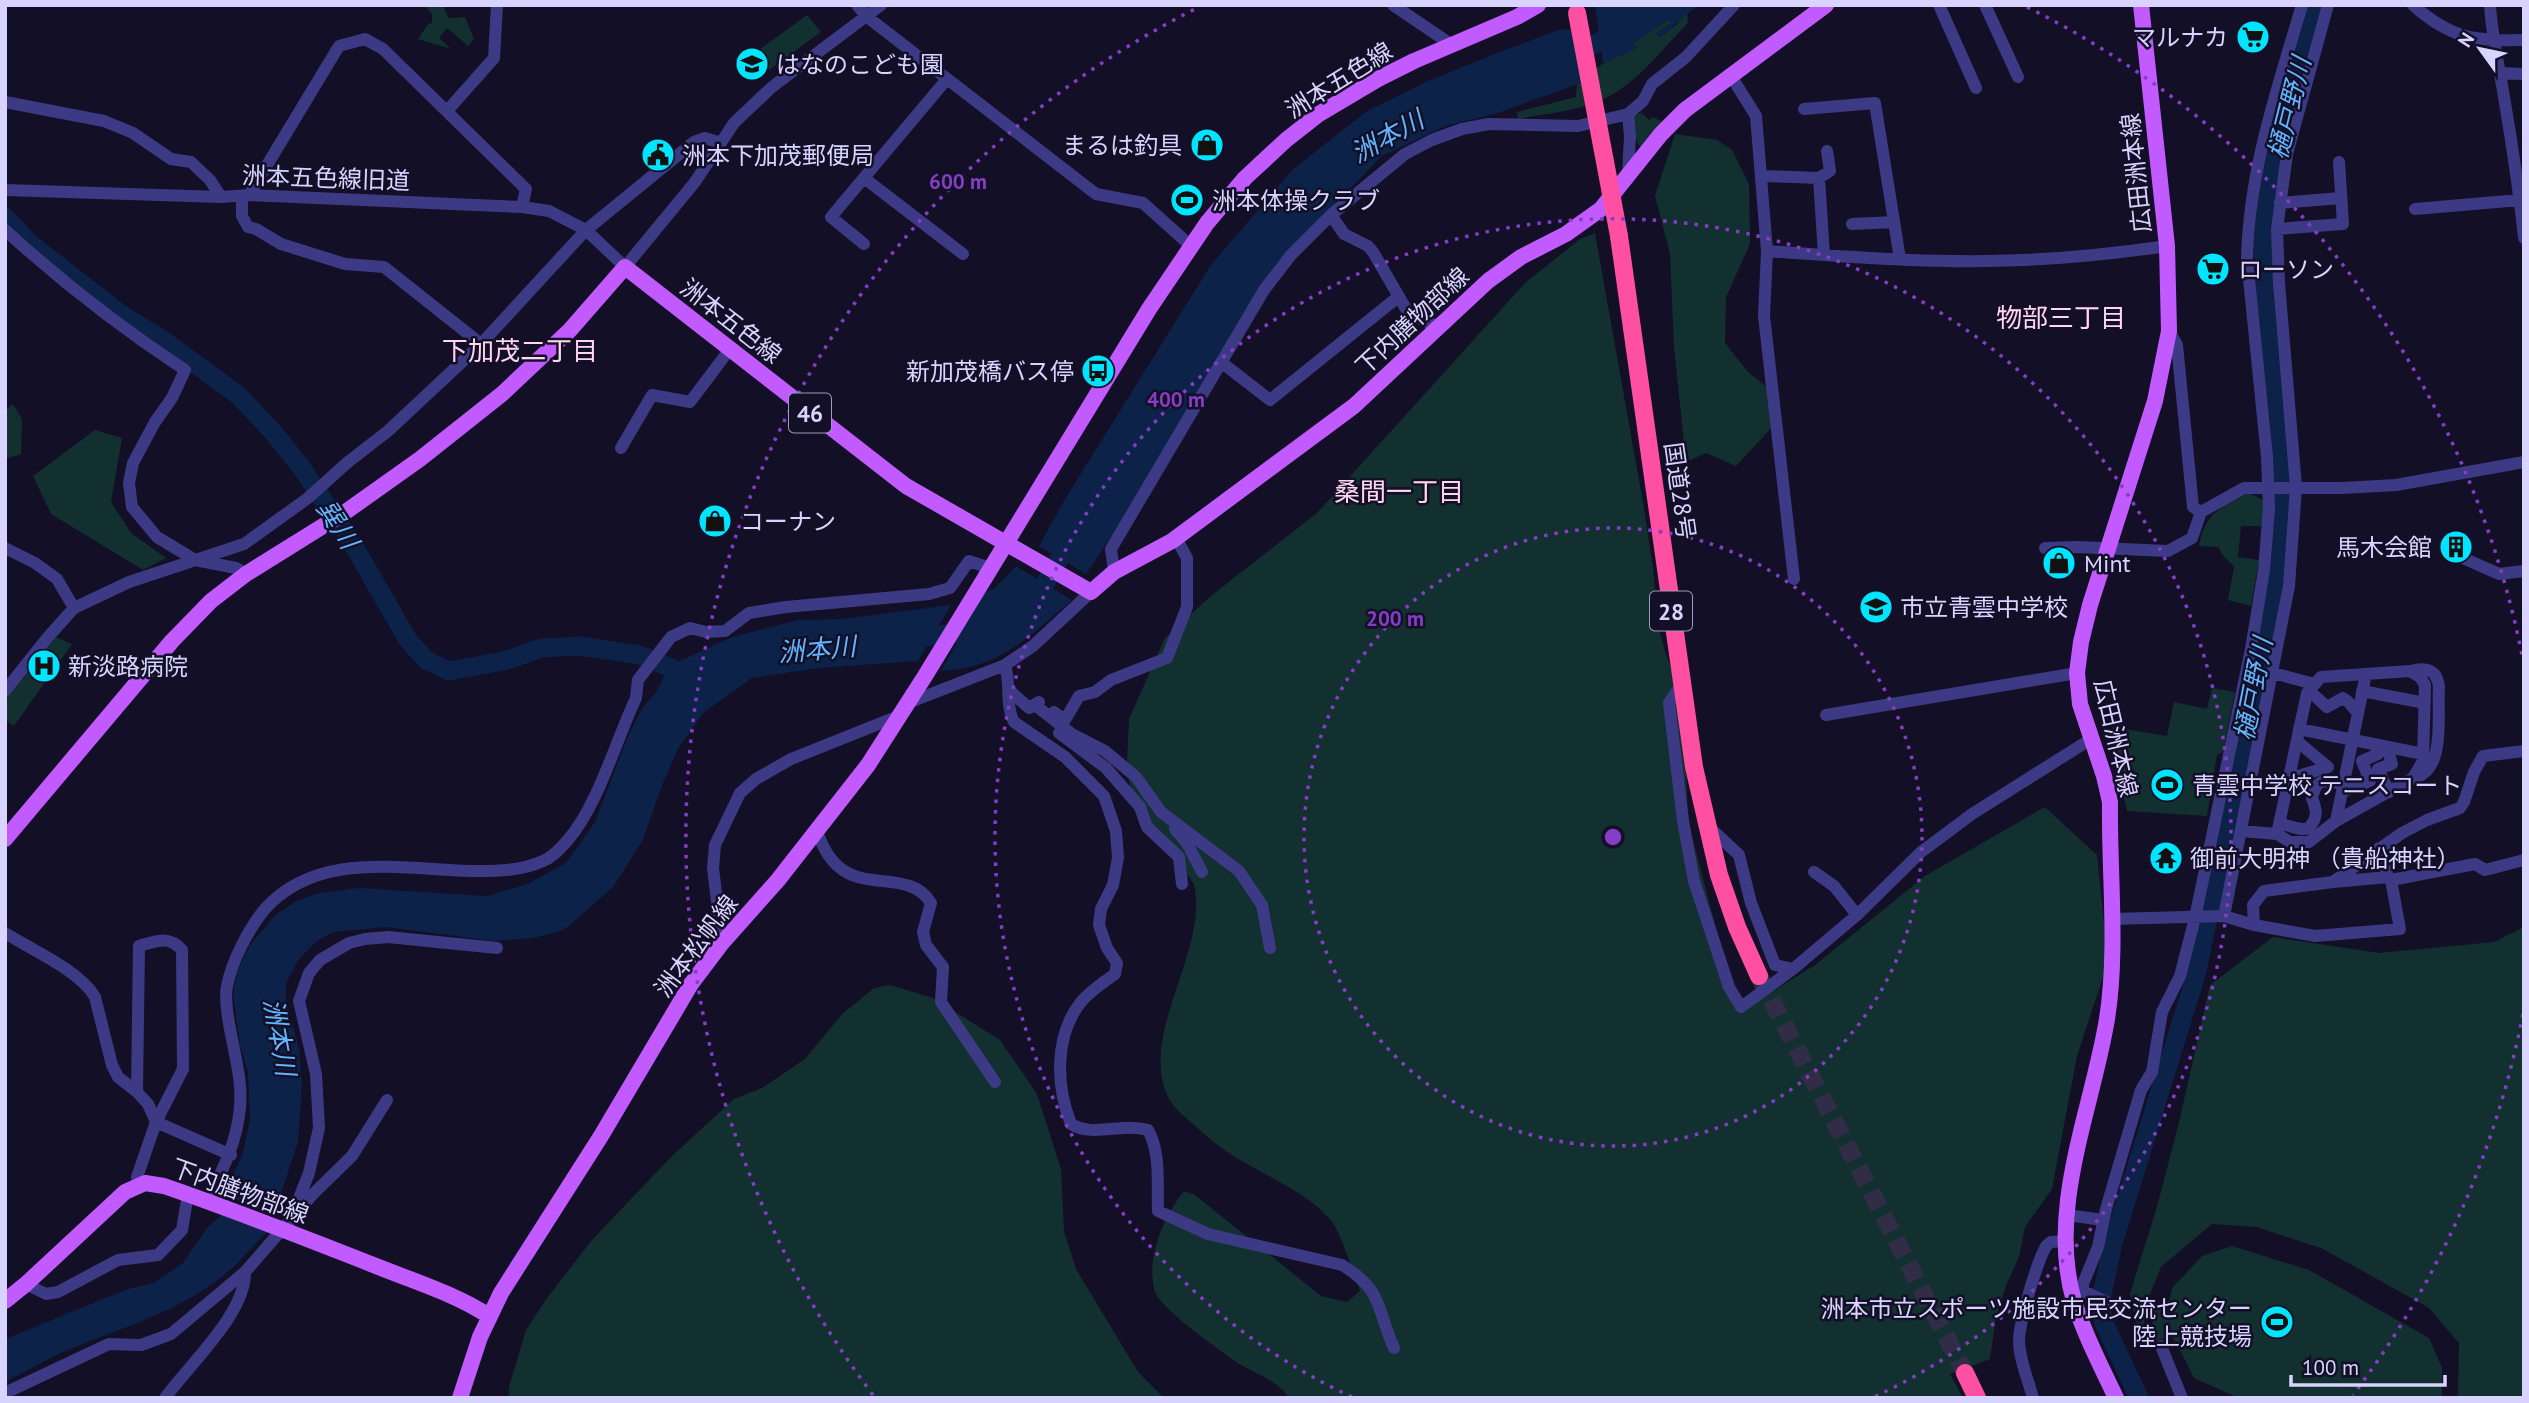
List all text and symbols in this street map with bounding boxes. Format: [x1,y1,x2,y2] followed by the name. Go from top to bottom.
[2445,14,2515,84] north arrow
[2234,18,2272,56] supermarket icon: マルナカ
[2132,22,2228,53] place label: マルナカ
[2452,28,2479,52] text: N
[1280,35,1398,125] street label: 洲本五色線
[733,45,771,83] school or university icon: はなのこども園
[776,49,944,80] place label: はなのこども園
[2260,51,2318,162] water label: 樋戸野川
[1345,101,1432,169] water label: 洲本川
[2114,112,2158,234] street label: 広田洲本線
[1188,126,1226,164] shop icon: まるは釣具
[1062,130,1182,161] place label: まるは釣具
[639,136,677,174] public building icon: 洲本下加茂郵便局
[682,140,874,171] place label: 洲本下加茂郵便局
[242,160,410,196] street label: 洲本五色線旧道
[929,168,987,195] text: 600 m
[1168,181,1206,219] sports icon: 洲本体操クラブ
[1212,185,1380,216] place label: 洲本体操クラブ
[2194,250,2232,288] supermarket icon: ローソン
[2238,254,2334,285] place label: ローソン
[1349,261,1475,381] street label: 下内膳物部線
[674,272,788,370] street label: 洲本五色線
[1996,301,2126,334] district label: 物部三丁目
[442,334,598,367] district label: 下加茂二丁目
[1079,352,1117,390] bus stop icon: 新加茂橋バス停
[906,356,1074,387] place label: 新加茂橋バス停
[1147,386,1205,413] text: 400 m
[789,394,831,432] road number: 46
[1658,440,1702,542] street label: 国道28号
[1334,475,1464,508] district label: 桑間一丁目
[310,493,368,557] water label: 巽川
[696,502,734,540] shop icon: コーナン
[740,506,836,537] place label: コーナン
[2437,528,2475,566] building icon: 馬木会館
[2336,532,2432,563] place label: 馬木会館
[2040,544,2078,582] shop icon: Mint
[2084,548,2131,579] place label: Mint
[1857,588,1895,626] school or university icon: 市立青雲中学校
[1650,592,1692,631] road number: 28
[1900,592,2068,623] place label: 市立青雲中学校
[1366,605,1424,632] text: 200 m
[777,629,860,669] water label: 洲本川
[2227,632,2280,743] water label: 樋戸野川
[25,647,63,685] hospital icon: 新淡路病院
[68,651,188,682] place label: 新淡路病院
[2087,676,2145,800] street label: 広田洲本線
[2148,766,2186,804] sports icon: 青雲中学校 テニスコート
[2192,770,2462,801] place label: 青雲中学校 テニスコート
[1601,825,1625,849] centre of rings
[2147,839,2185,877] temple icon: 御前大明神 （貴船神社）
[2190,843,2460,874] place label: 御前大明神 （貴船神社）
[648,889,744,1003] street label: 洲本松帆線
[257,996,304,1081] water label: 洲本川
[167,1152,313,1230] street label: 下内膳物部線
[1820,1293,2252,1352] place label: 洲本市立スポーツ施設市民交流センター 陸上競技場
[2258,1303,2296,1341] sports icon: 洲本市立スポーツ施設市民交流センター 陸上競技場
[2291,1344,2445,1388] scale bar
[2302,1354,2359,1381] text: 100 m

